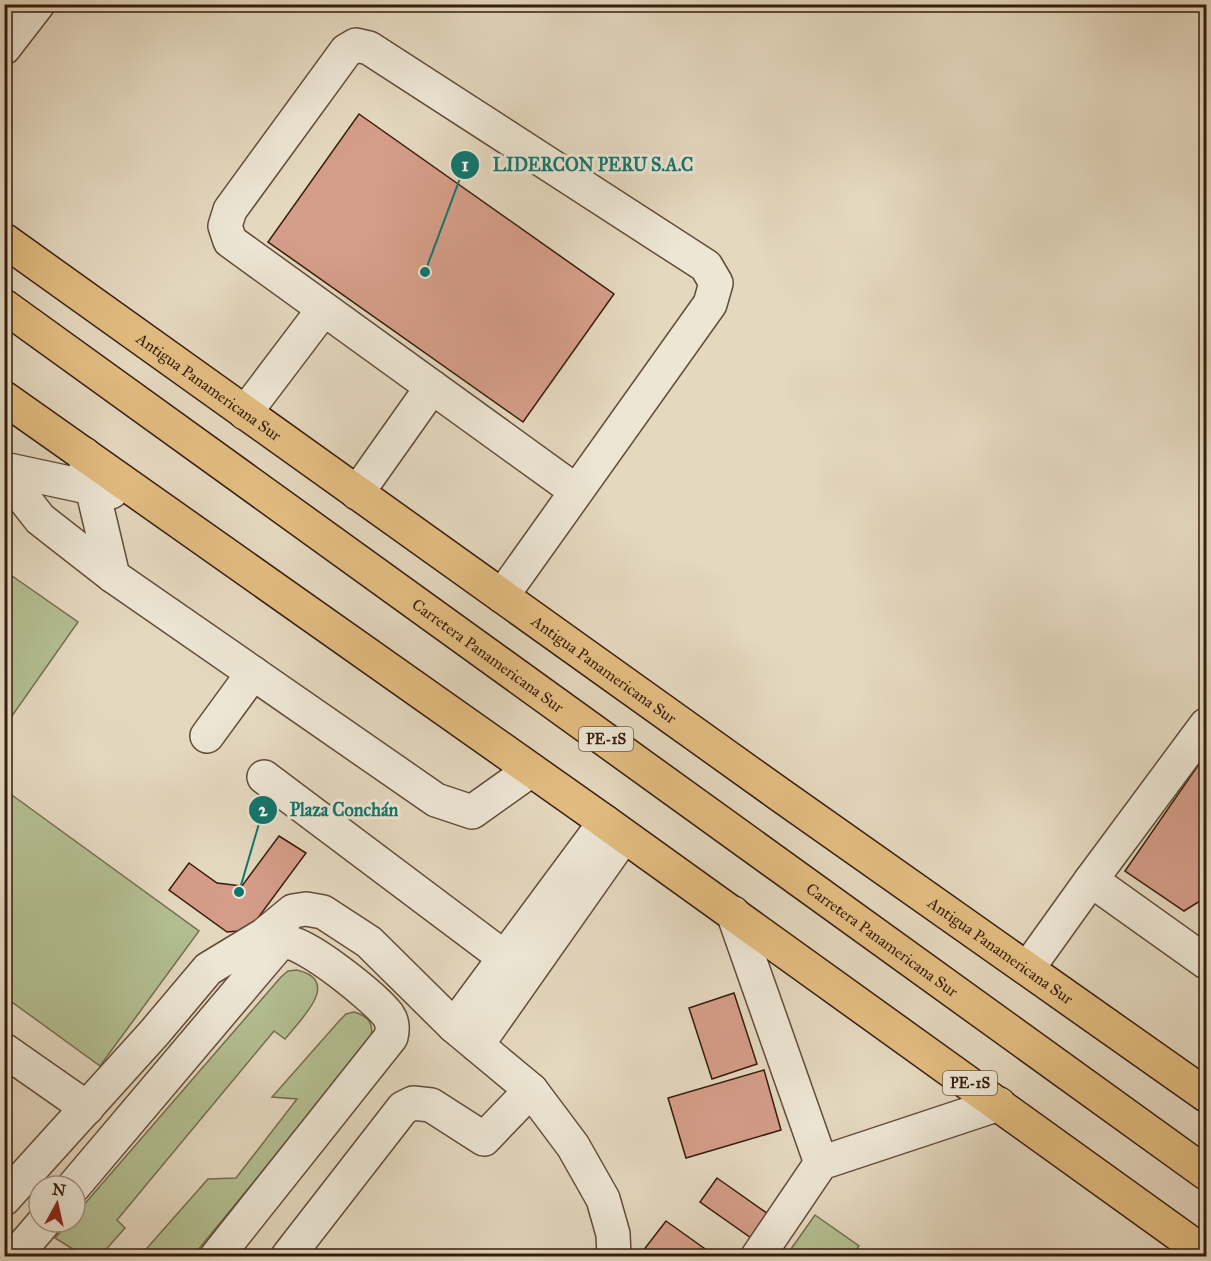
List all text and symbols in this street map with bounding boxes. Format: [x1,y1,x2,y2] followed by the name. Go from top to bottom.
[450,147,705,183] callout: LIDERCON PERU S.A.C
[461,154,469,176] text: 1
[493,154,693,176] text: LIDERCON PERU S.A.C
[132,328,285,445] street label: Antigua Panamericana Sur
[408,595,567,717] street label: Carretera Panamericana Sur
[527,611,680,728] street label: Antigua Panamericana Sur
[579,727,633,751] road number: PE-1S
[248,792,411,828] callout: Plaza Conchán
[259,799,269,821] text: 2
[290,799,399,821] text: Plaza Conchán
[803,879,962,1001] street label: Carretera Panamericana Sur
[923,892,1077,1008] street label: Antigua Panamericana Sur
[943,1071,997,1095] road number: PE-1S
[27,1174,87,1234] north arrow
[51,1179,67,1200] text: N

